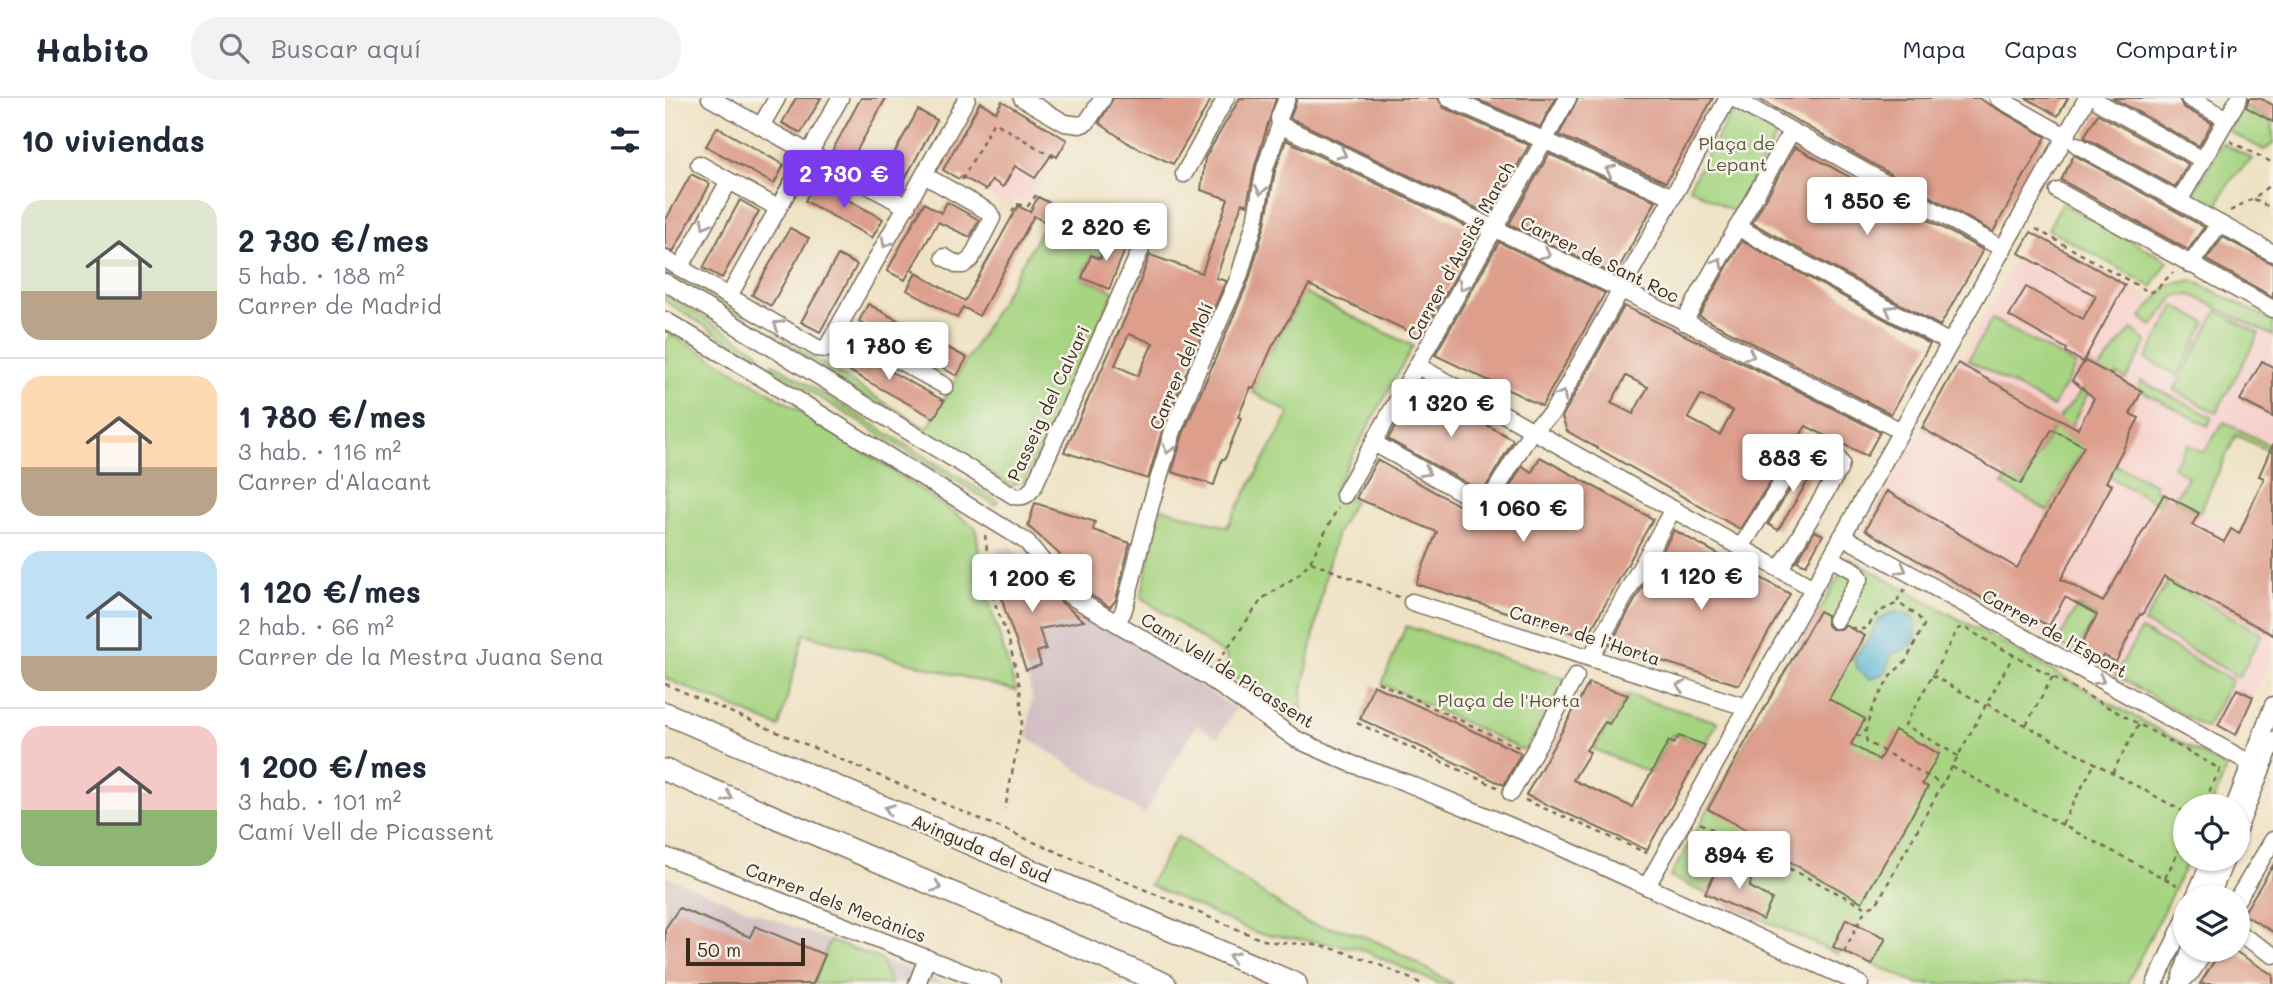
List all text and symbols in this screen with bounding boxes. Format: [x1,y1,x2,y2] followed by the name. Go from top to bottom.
[191,17,681,80] search box
[35,27,149,70] text: Habito
[215,29,253,67] icon: search
[271,31,422,65] text: Buscar aquí
[1902,33,1966,64] text: Mapa
[2004,33,2078,64] text: Capas
[2116,33,2238,64] text: Compartir
[21,120,205,160] text: 10 viviendas
[606,121,644,159] icon: filters
[1699,131,1775,176] park label: Plaça de Lepant
[1335,146,1347,160] one-way arrow
[779,150,909,210] pin: 2 730 €
[1401,157,1519,345] street label: Carrer d'Ausiàs March
[799,158,889,188] text: 2 730 €
[1605,164,1617,178] one-way arrow
[1802,178,1932,237] pin: 1 850 €
[1254,184,1269,196] one-way arrow
[1823,185,1911,215] text: 1 850 €
[1041,204,1171,263] pin: 2 820 €
[1516,210,1684,308] street label: Carrer de Sant Roc
[1061,211,1151,241] text: 2 820 €
[700,217,713,230] one-way arrow
[238,220,429,260] text: 2 730 €/mes
[77,228,161,312] icon: home
[881,236,895,249] one-way arrow
[1539,245,1552,259] one-way arrow
[1710,257,1723,270] one-way arrow
[238,260,405,290] text: 5 hab. · 188 m²
[1458,279,1471,291] one-way arrow
[238,290,442,320] text: Carrer de Madrid
[1143,299,1219,433] street label: Carrer del Molí
[1885,305,1898,319] one-way arrow
[773,320,786,333] one-way arrow
[1001,321,1095,485] street label: Passeig del Calvari
[824,322,954,382] pin: 1 780 €
[845,330,933,360] text: 1 780 €
[1743,347,1755,361] one-way arrow
[1386,380,1516,439] pin: 1 320 €
[1408,387,1494,417] text: 1 320 €
[1554,390,1567,402] one-way arrow
[238,396,426,436] text: 1 780 €/mes
[77,404,161,488] icon: home
[1744,434,1842,494] pin: 883 €
[238,436,401,466] text: 3 hab. · 116 m²
[1758,442,1828,472] text: 883 €
[1161,443,1176,455] one-way arrow
[1418,464,1431,477] one-way arrow
[238,466,431,496] text: Carrer d'Alacant
[1458,484,1588,544] pin: 1 060 €
[1479,492,1567,522] text: 1 060 €
[1636,552,1766,612] pin: 1 120 €
[967,554,1097,614] pin: 1 200 €
[1659,560,1743,590] text: 1 120 €
[1894,561,1907,574] one-way arrow
[988,562,1076,592] text: 1 200 €
[238,571,421,611] text: 1 120 €/mes
[77,579,161,663] icon: home
[1978,583,2132,683] street label: Carrer de l'Esport
[1506,599,1664,671] street label: Carrer de l’Horta
[1137,607,1319,733] street label: Camí Vell de Picassent
[238,611,394,641] text: 2 hab. · 66 m²
[238,641,604,671] text: Carrer de la Mestra Juana Sena
[2093,672,2106,685] one-way arrow
[1676,680,1688,694] one-way arrow
[1438,688,1580,712] park label: Plaça de l'Horta
[238,746,427,786] text: 1 200 €/mes
[77,754,161,838] icon: home
[238,786,401,816] text: 3 hab. · 101 m²
[720,789,733,803] one-way arrow
[2173,794,2250,962] map controls
[2173,794,2250,871] button: locate
[884,803,897,817] one-way arrow
[908,808,1054,888] street label: Avinguda del Sud
[238,816,494,846] text: Camí Vell de Picassent
[1690,832,1788,891] pin: 894 €
[1704,839,1774,869] text: 894 €
[742,856,930,948] street label: Carrer dels Mecànics
[930,878,942,892] one-way arrow
[2173,885,2250,962] button: layers
[686,935,805,967] scale bar
[697,937,741,962] text: 50 m
[1228,951,1241,965] one-way arrow

